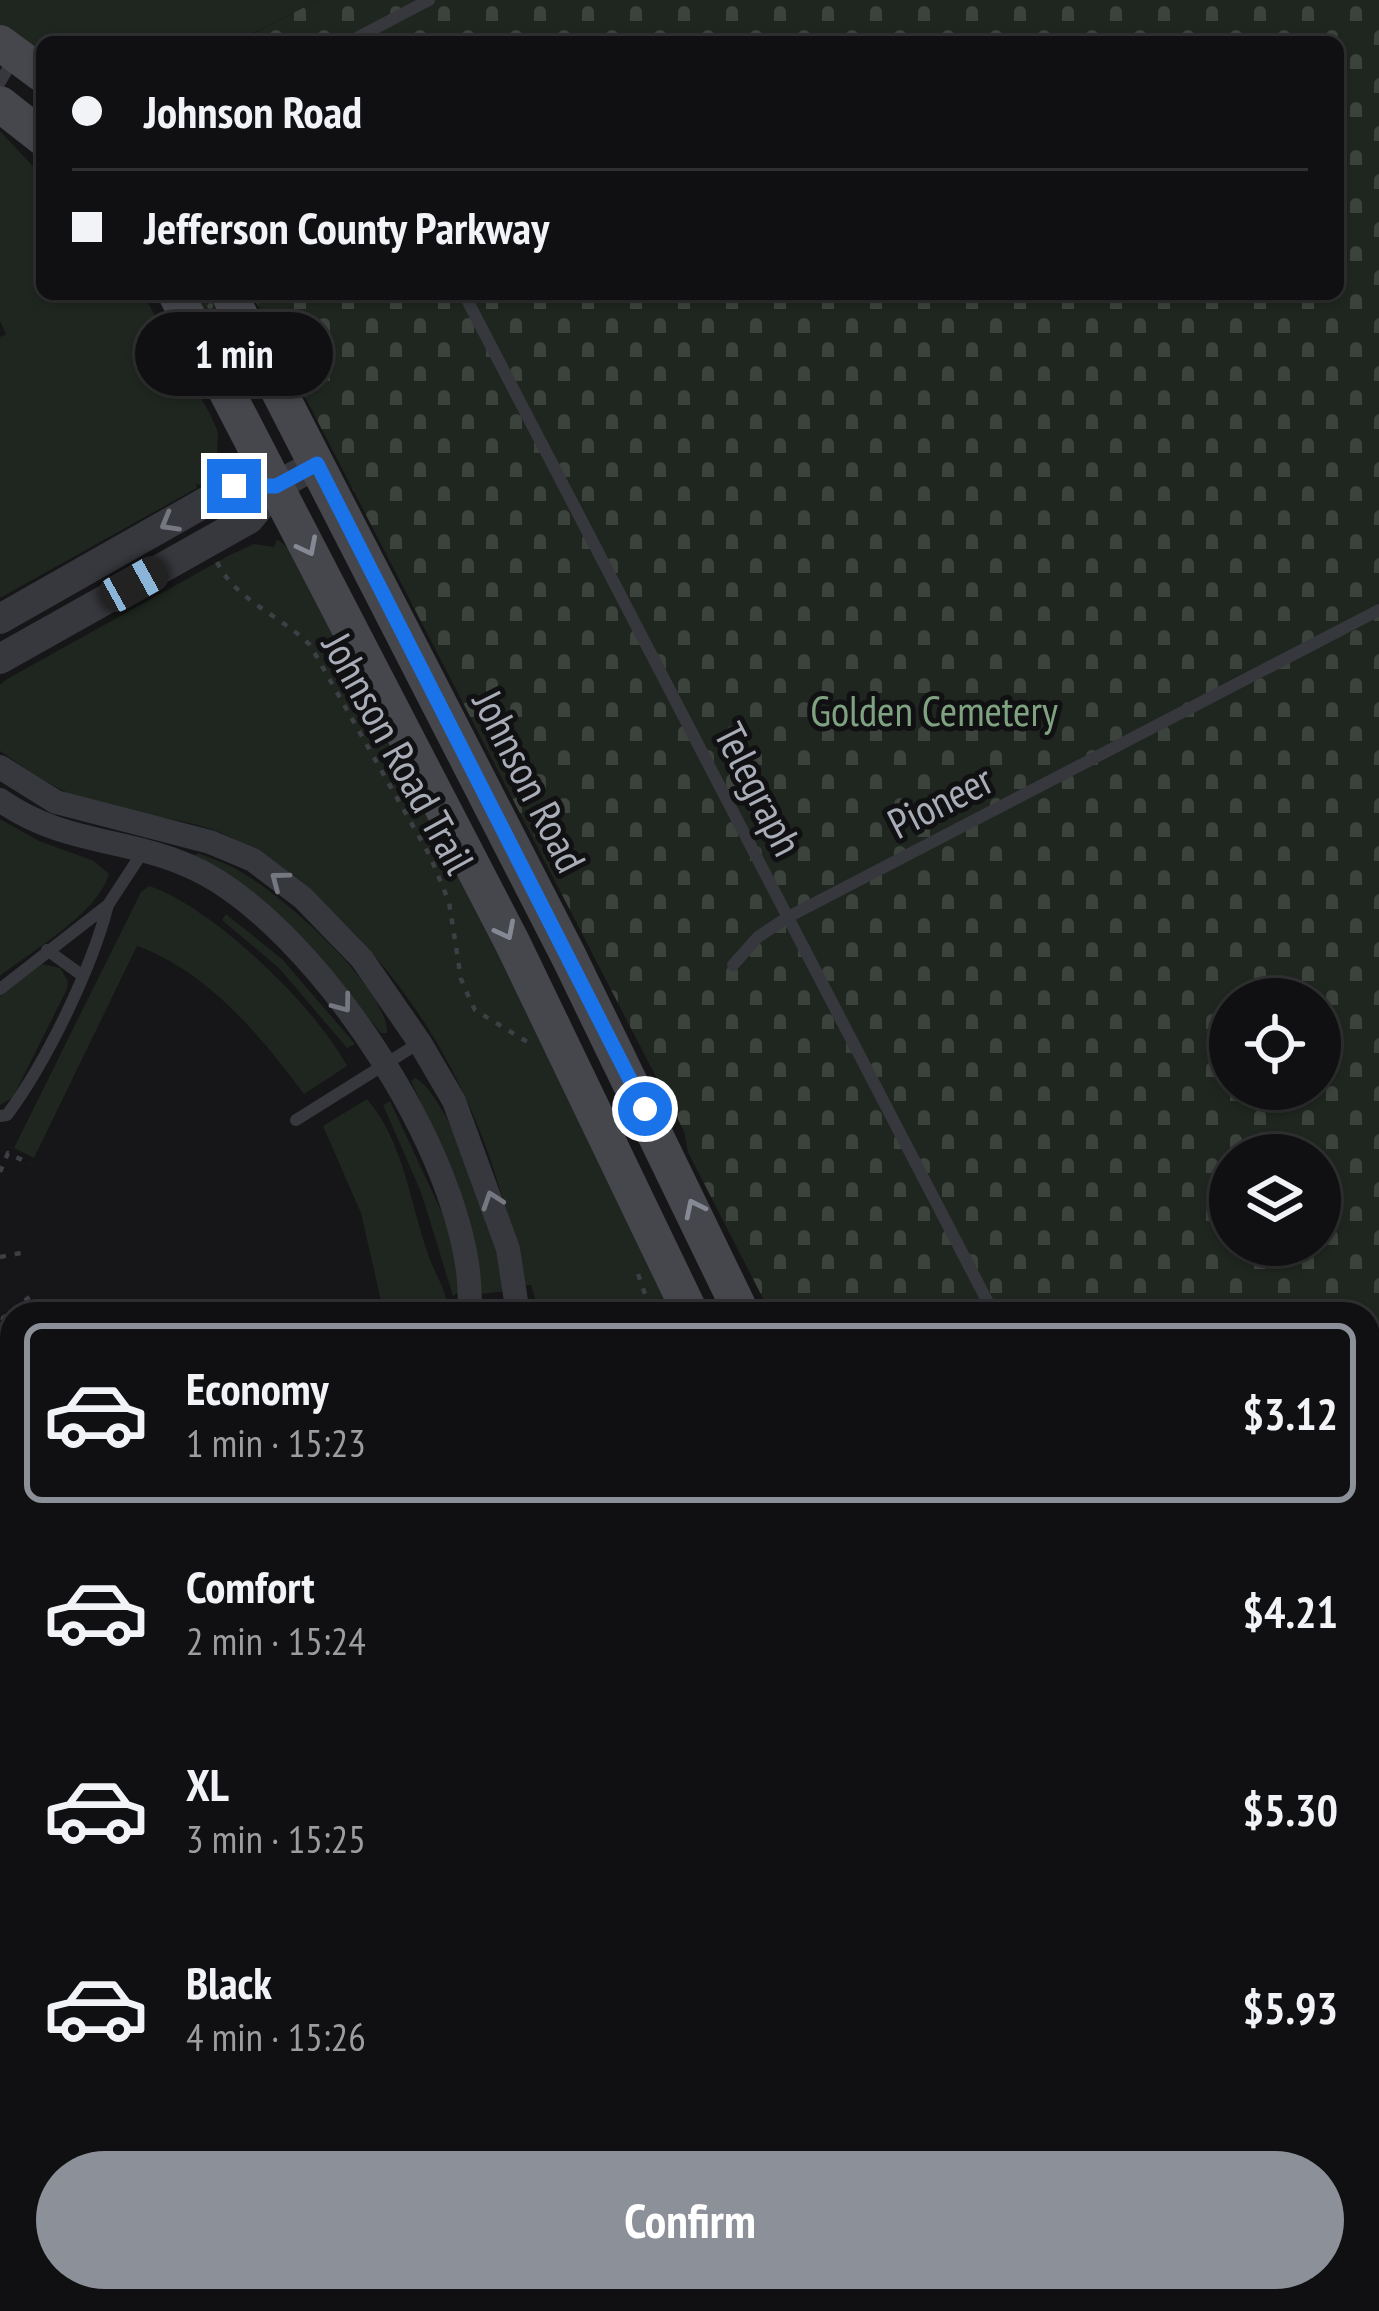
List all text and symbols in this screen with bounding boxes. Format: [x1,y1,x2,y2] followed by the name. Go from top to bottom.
[144,82,362,140] text: Johnson Road
[144,198,549,256] text: Jefferson County Parkway
[135,312,333,396] callout: 1 min
[195,328,273,379] text: 1 min
[207,459,261,513] route end
[160,508,182,531] one-way arrow
[293,534,316,556] one-way arrow
[94,551,174,617] car
[309,621,488,883] street label: Johnson Road Trail
[460,679,599,881] street label: Johnson Road
[810,683,1058,738] park label: Golden Cemetery
[702,713,816,865] street label: Telegraph
[878,751,1002,851] street label: Pioneer
[271,873,293,895] one-way arrow
[491,918,514,940] one-way arrow
[1209,978,1341,1266] map controls
[1209,978,1341,1110] button: locate
[329,991,351,1013] one-way arrow
[618,1082,672,1136] route start
[1209,1134,1341,1266] button: layers
[482,1191,506,1212] one-way arrow
[685,1198,708,1220] one-way arrow
[42,1359,150,1467] icon: car
[186,1359,329,1417] text: Economy
[1242,1384,1338,1442] text: $3.12
[186,1417,366,1468] text: 1 min · 15:23
[42,1557,150,1665] icon: car
[186,1557,315,1615] text: Comfort
[1242,1582,1338,1640] text: $4.21
[186,1615,366,1666] text: 2 min · 15:24
[42,1755,150,1863] icon: car
[186,1755,229,1813] text: XL
[1242,1780,1338,1838] text: $5.30
[186,1813,366,1864] text: 3 min · 15:25
[42,1953,150,2061] icon: car
[186,1953,272,2011] text: Black
[1242,1978,1338,2036] text: $5.93
[186,2011,366,2062] text: 4 min · 15:26
[36,2151,1344,2289] button: Confirm

